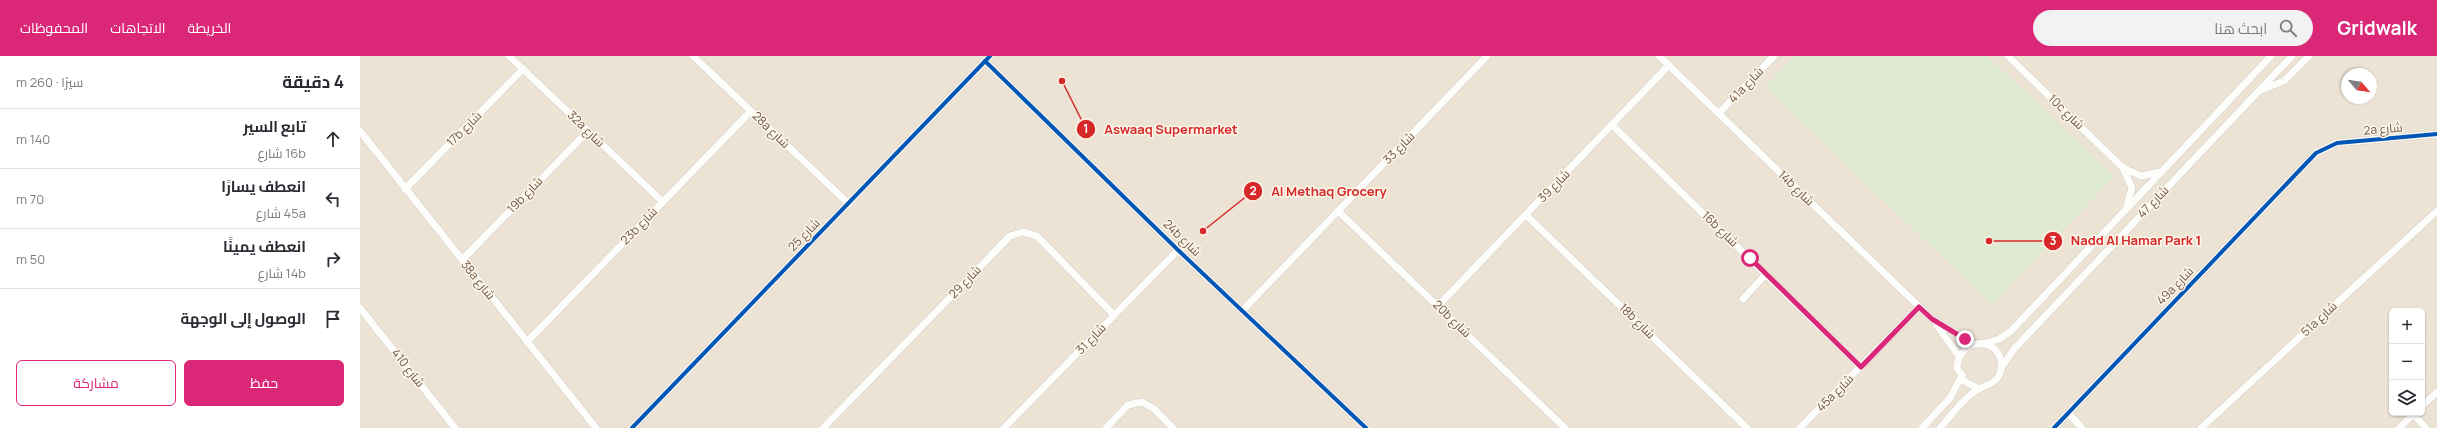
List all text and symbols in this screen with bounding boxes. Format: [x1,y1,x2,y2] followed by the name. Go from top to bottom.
[2033,10,2313,46] search box
[2337,15,2417,41] text: Gridwalk
[2277,17,2299,39] icon: search
[20,18,88,37] text: المحفوظات
[110,18,166,37] text: الاتجاهات
[188,18,231,37] text: الخريطة
[2214,18,2267,39] text: ابحث هنا
[1724,63,1767,106] street label: 41a شارع
[2341,68,2377,104] north arrow
[282,70,344,93] text: 4 دقيقة
[16,73,83,91] text: سيرًا · 260 m
[2045,90,2088,133] street label: 10c شارع
[442,107,485,150] street label: 17b شارع
[564,107,609,151] street label: 32a شارع
[749,108,794,152] street label: 28a شارع
[243,116,306,137] text: تابع السير
[1076,117,1245,142] callout: Aswaaq Supermarket
[2363,118,2403,139] street label: 2a شارع
[1083,120,1089,137] text: 1
[1104,120,1238,138] text: Aswaaq Supermarket
[322,128,344,150] icon: ahead
[1379,128,1418,168] street label: شارع 33
[16,130,50,148] text: 140 m
[257,144,306,162] text: 16b شارع
[1534,165,1574,206] street label: شارع 39
[1774,166,1818,209] street label: 14b شارع
[503,173,546,217] street label: 19b شارع
[221,176,306,197] text: انعطف يسارًا
[1243,179,1395,204] callout: Al Methaq Grocery
[1249,182,1257,199] text: 2
[1271,182,1388,200] text: Al Methaq Grocery
[2133,182,2172,222] street label: شارع 47
[322,188,344,210] icon: left
[16,190,44,208] text: 70 m
[616,203,661,248] street label: 23b شارع
[256,204,306,222] text: 45a شارع
[1698,207,1742,250] street label: 16b شارع
[784,215,823,255] street label: شارع 25
[1160,215,1205,260] street label: 24b شارع
[2043,228,2209,253] callout: Nadd Al Hamar Park 1
[2071,231,2201,249] text: Nadd Al Hamar Park 1
[2050,232,2057,249] text: 3
[223,236,306,257] text: انعطف يمينًا
[322,248,344,270] icon: right
[1741,249,1759,267] route start
[16,250,45,268] text: 50 m
[457,256,499,303] street label: 38a شارع
[945,261,985,302] street label: شارع 29
[2152,263,2197,308] street label: 49a شارع
[258,264,306,282] text: 14b شارع
[1430,296,1475,341] street label: 20b شارع
[2297,297,2341,340] street label: 51a شارع
[1615,299,1659,342] street label: 18b شارع
[180,308,306,329] text: الوصول إلى الوجهة
[322,308,344,330] icon: arrive
[2389,308,2425,416] map controls
[2389,308,2425,344] button: +
[1072,319,1110,358] street label: شارع 31
[1956,330,1974,348] route end
[2389,344,2425,380] button: −
[388,345,429,391] street label: شارع 410
[16,360,176,406] button: مشاركة
[184,360,344,406] button: حفظ
[1812,370,1857,415] street label: 45a شارع
[2389,380,2425,416] button: layers

